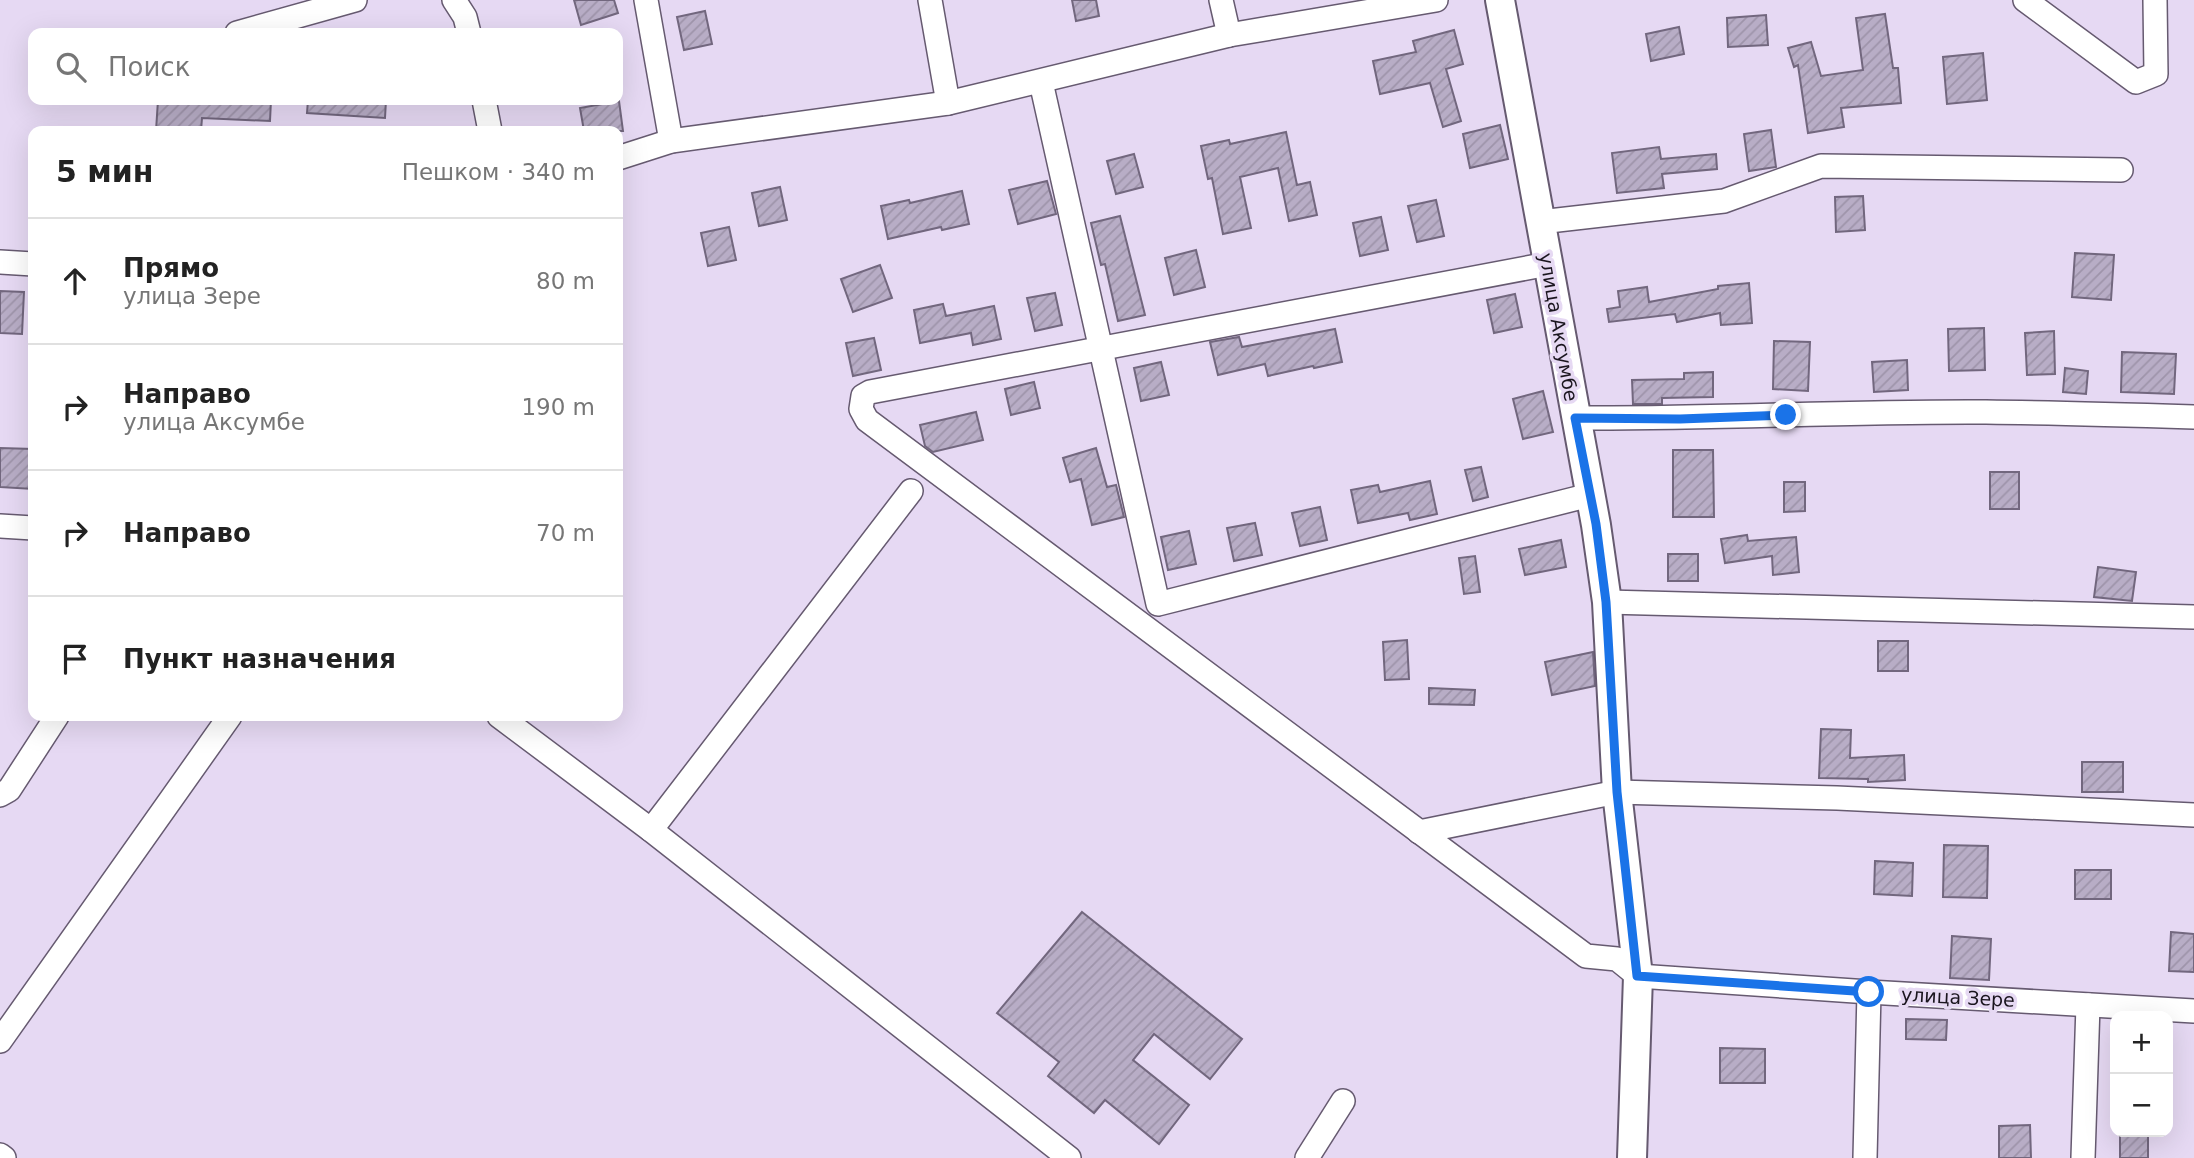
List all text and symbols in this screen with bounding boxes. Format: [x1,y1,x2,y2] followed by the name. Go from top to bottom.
[28,28,623,105] search box
[52,48,90,86] icon: search
[108,52,190,82] text: Поиск
[56,154,154,189] text: 5 мин
[402,159,595,185] text: Пешком · 340 m
[1535,251,1583,403] street label: улица Аксумбе
[123,253,219,283] text: Прямо
[56,262,94,300] icon: ahead
[536,268,595,294] text: 80 m
[123,283,261,309] text: улица Зере
[123,379,251,409] text: Направо
[56,388,94,426] icon: right
[521,394,595,420] text: 190 m
[1770,399,1801,430] route end
[123,409,305,435] text: улица Аксумбе
[56,514,94,552] icon: right
[123,518,251,548] text: Направо
[536,520,595,546] text: 70 m
[56,640,94,678] icon: arrive
[123,644,396,674] text: Пункт назначения
[1853,976,1884,1007] route start
[1901,983,2015,1011] street label: улица Зере
[2110,1011,2173,1137] map controls
[2110,1011,2173,1074] button: +
[2110,1074,2173,1137] button: −

